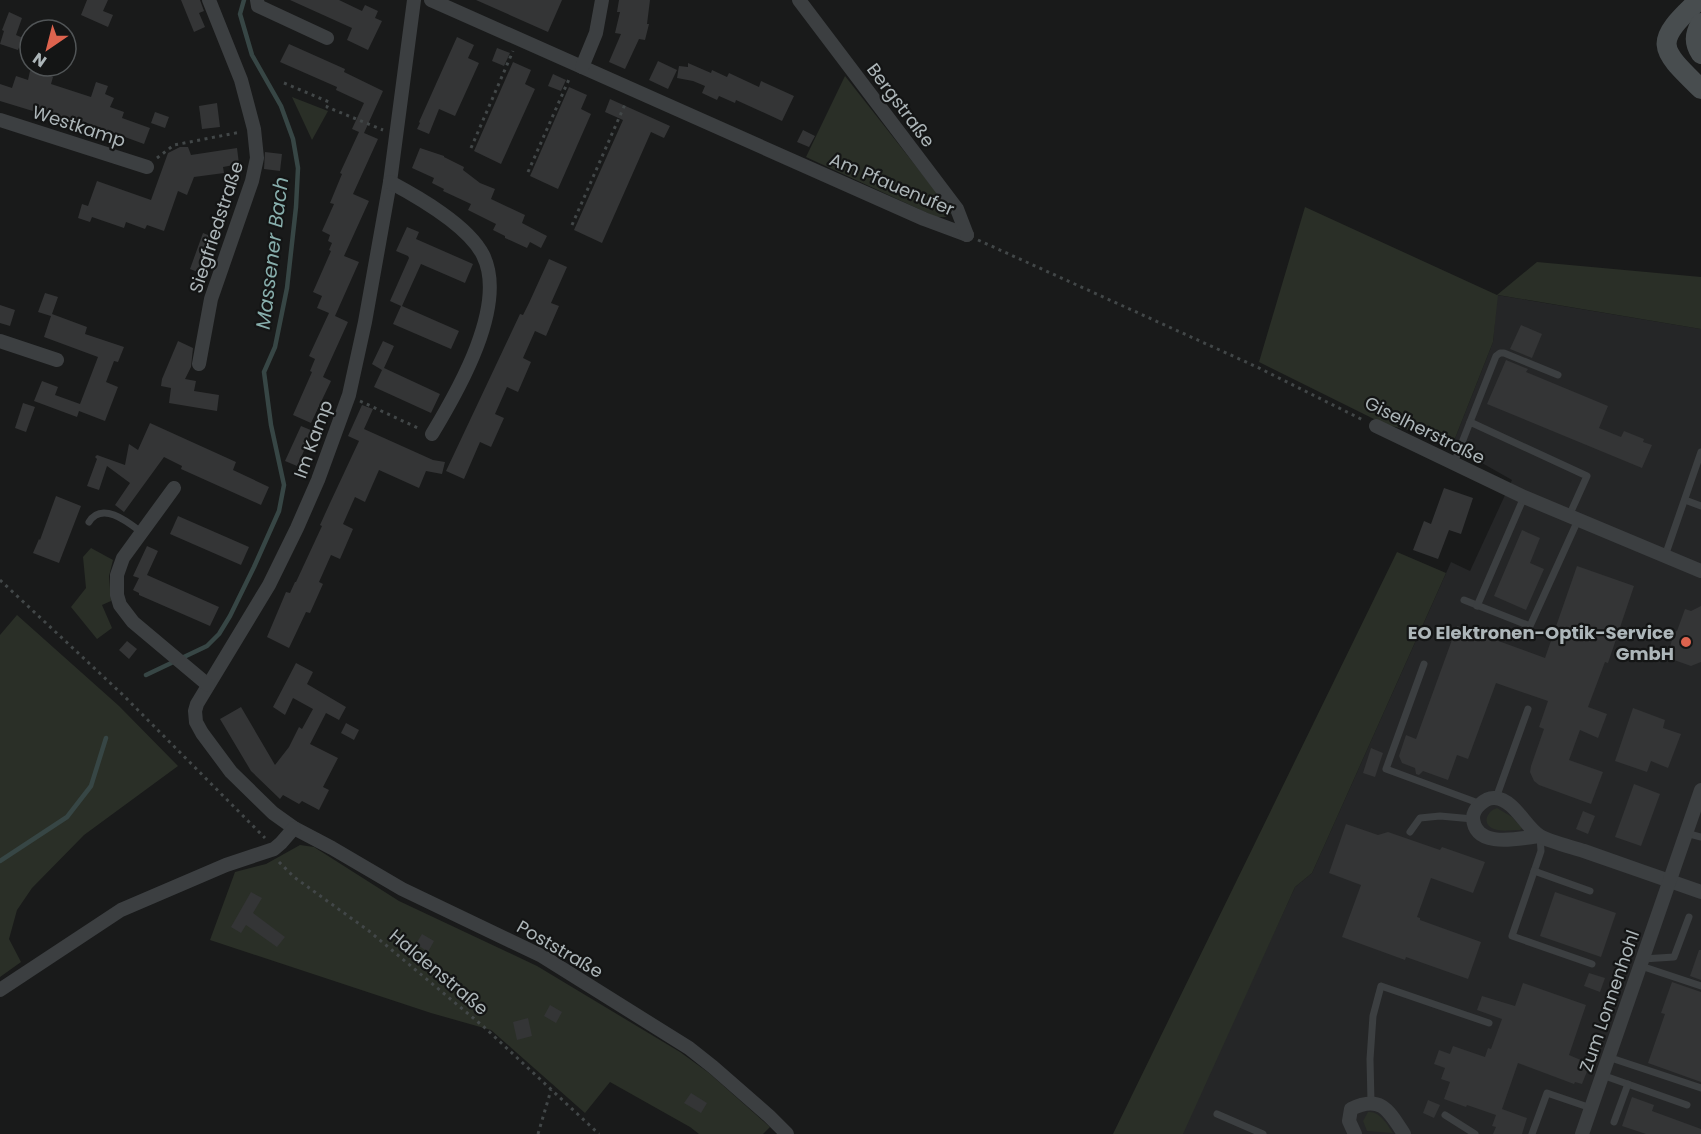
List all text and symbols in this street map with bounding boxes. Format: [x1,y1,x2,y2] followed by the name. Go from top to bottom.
[18,18,78,78] north arrow
[28,47,51,73] text: N
[861,58,941,152] street label: Bergstraße
[29,99,129,153] street label: Westkamp
[826,146,959,222] street label: Am Pfauenufer
[183,158,249,296] street label: Siegfriedstraße
[249,175,295,331] water label: Massener Bach
[1361,390,1489,470] street label: Giselherstraße
[287,396,339,482] street label: Im Kamp
[1408,620,1674,666] place label: EO Elektronen-Optik-Service GmbH
[1679,635,1693,649] marker: EO Elektronen-Optik-Service GmbH
[512,914,608,984] street label: Poststraße
[384,923,494,1021] street label: Haldenstraße
[1573,927,1645,1075] street label: Zum Lonnenhohl

